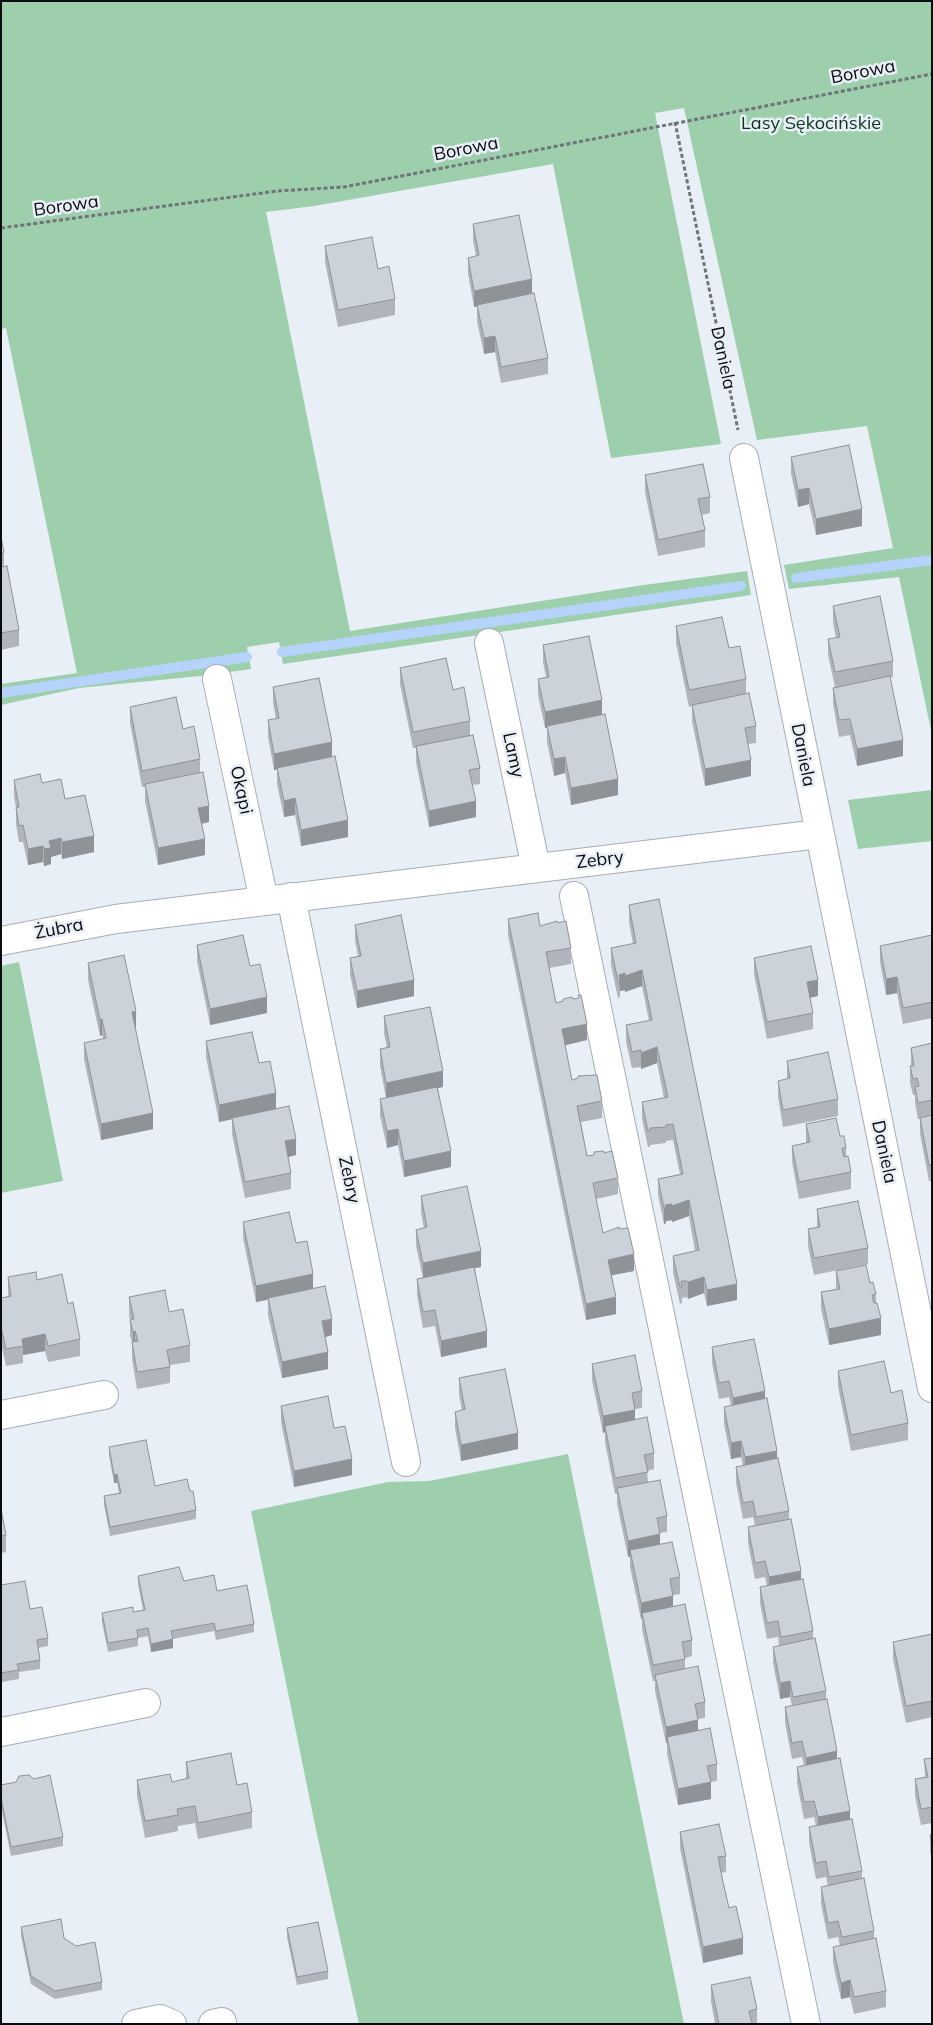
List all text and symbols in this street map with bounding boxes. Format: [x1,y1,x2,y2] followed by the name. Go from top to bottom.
[829,55,897,89] street label: Borowa
[741,113,881,135] park label: Lasy Sękocińskie
[432,132,500,166] street label: Borowa
[32,191,100,221] street label: Borowa
[706,324,740,392] street label: Daniela
[786,722,820,788] street label: Daniela
[498,730,528,780] street label: Lamy
[225,764,257,816] street label: Okapi
[575,846,625,874] street label: Zebry
[33,914,85,944] street label: Żubra
[867,1118,901,1186] street label: Daniela
[333,1154,365,1206] street label: Zebry

